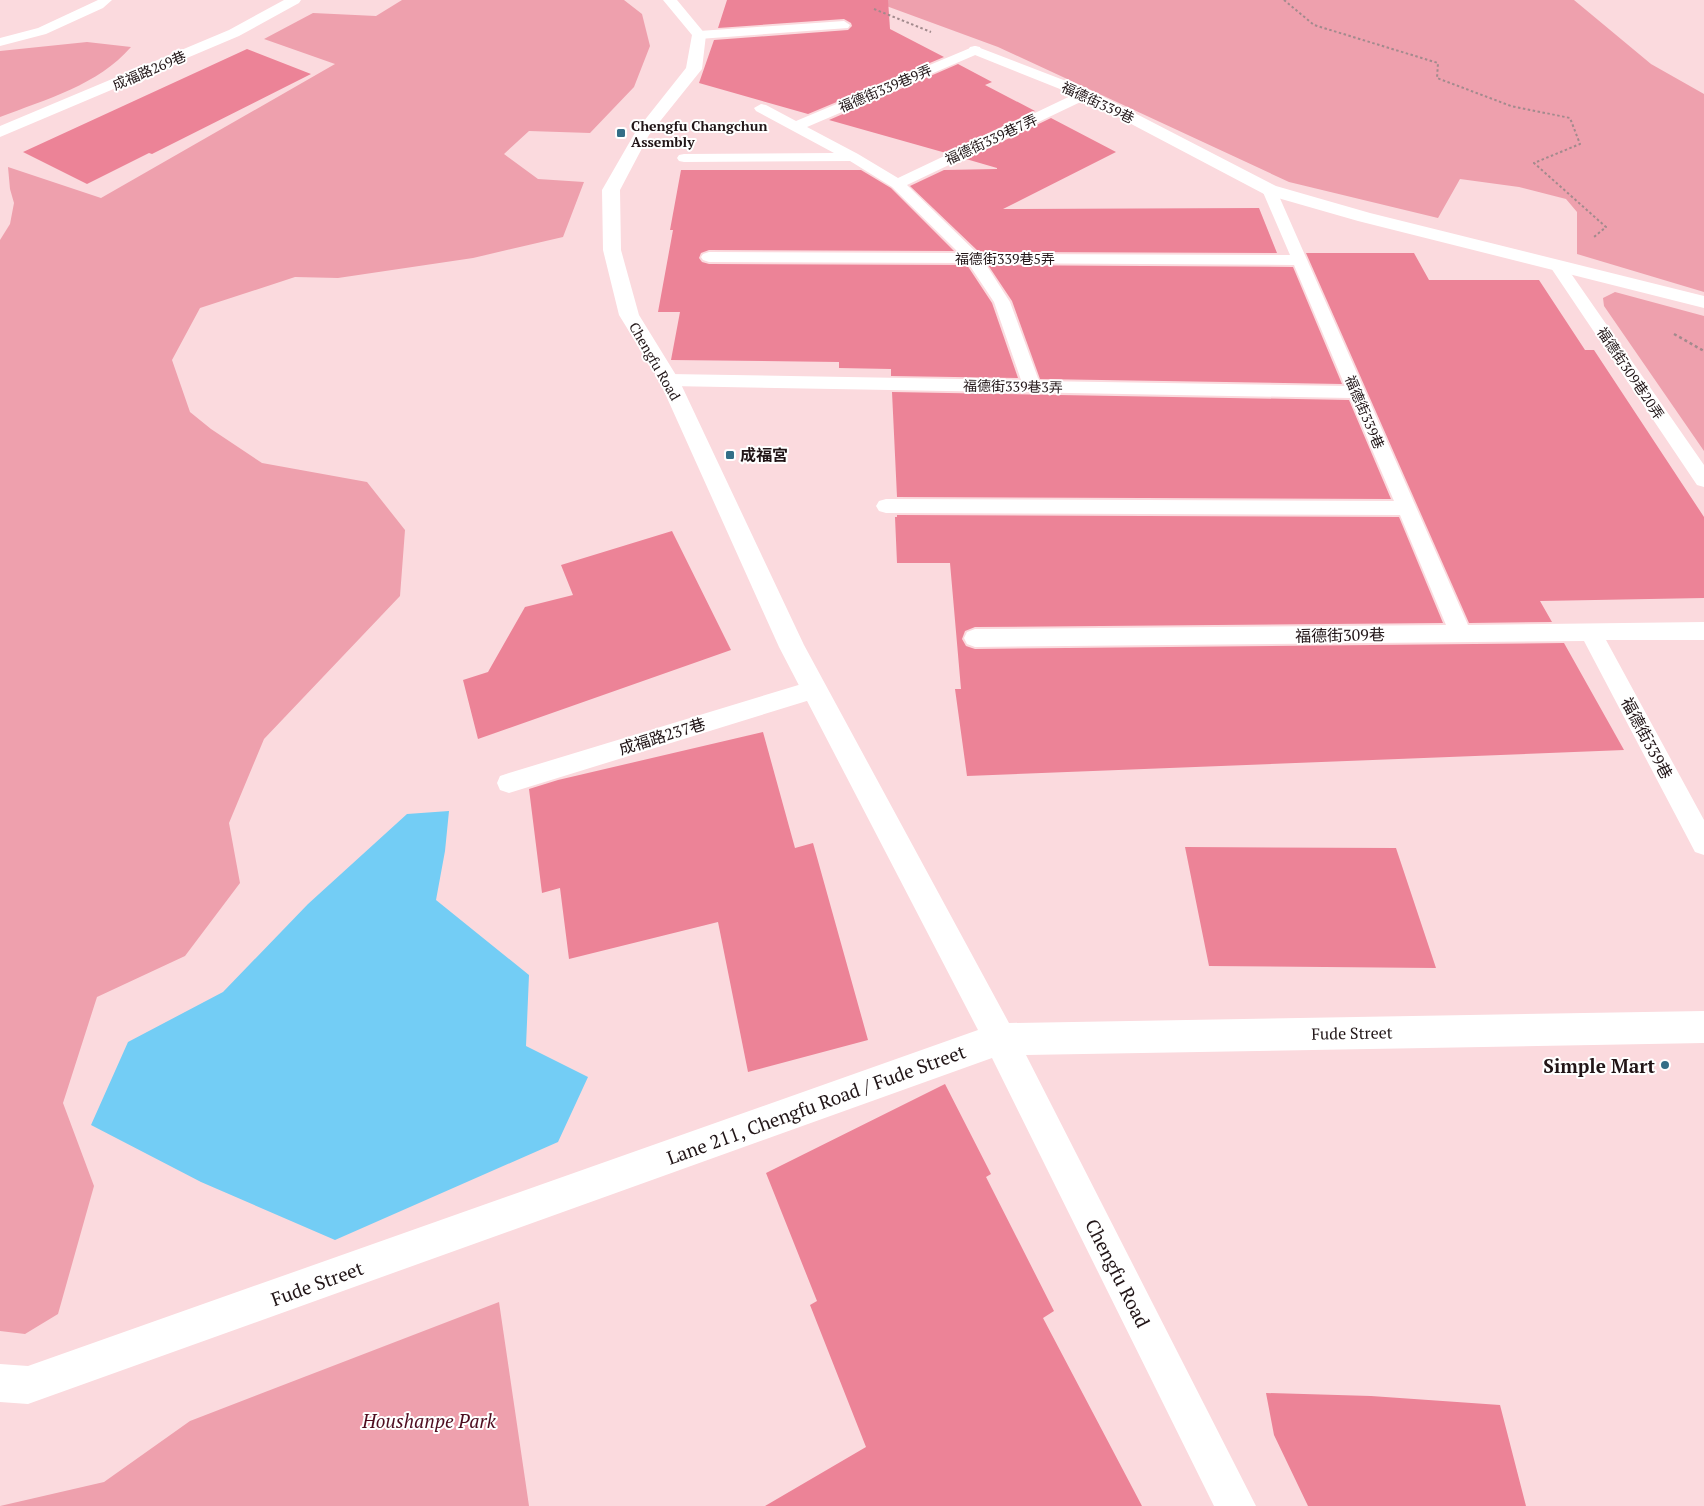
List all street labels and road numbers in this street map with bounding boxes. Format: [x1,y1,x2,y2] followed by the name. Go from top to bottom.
[109,46,189,94] street label: 成福路269巷
[835,60,935,116] street label: 福德街339巷9弄
[1058,77,1138,127] street label: 福德街339巷
[942,109,1040,169] street label: 福德街339巷7弄
[955,249,1055,268] street label: 福德街339巷5弄
[625,318,685,404] street label: Chengfu Road
[1593,323,1669,423] street label: 福德街309巷20弄
[1341,372,1389,452] street label: 福德街339巷
[963,376,1063,396] street label: 福德街339巷3弄
[1295,623,1385,647] street label: 福德街309巷
[1616,693,1678,783] street label: 福德街339巷
[616,712,708,760] street label: 成福路237巷
[1311,1021,1393,1045] street label: Fude Street
[663,1038,969,1170] street label: Lane 211, Chengfu Road / Fude Street
[1080,1214,1156,1332] street label: Chengfu Road
[267,1255,367,1311] street label: Fude Street

